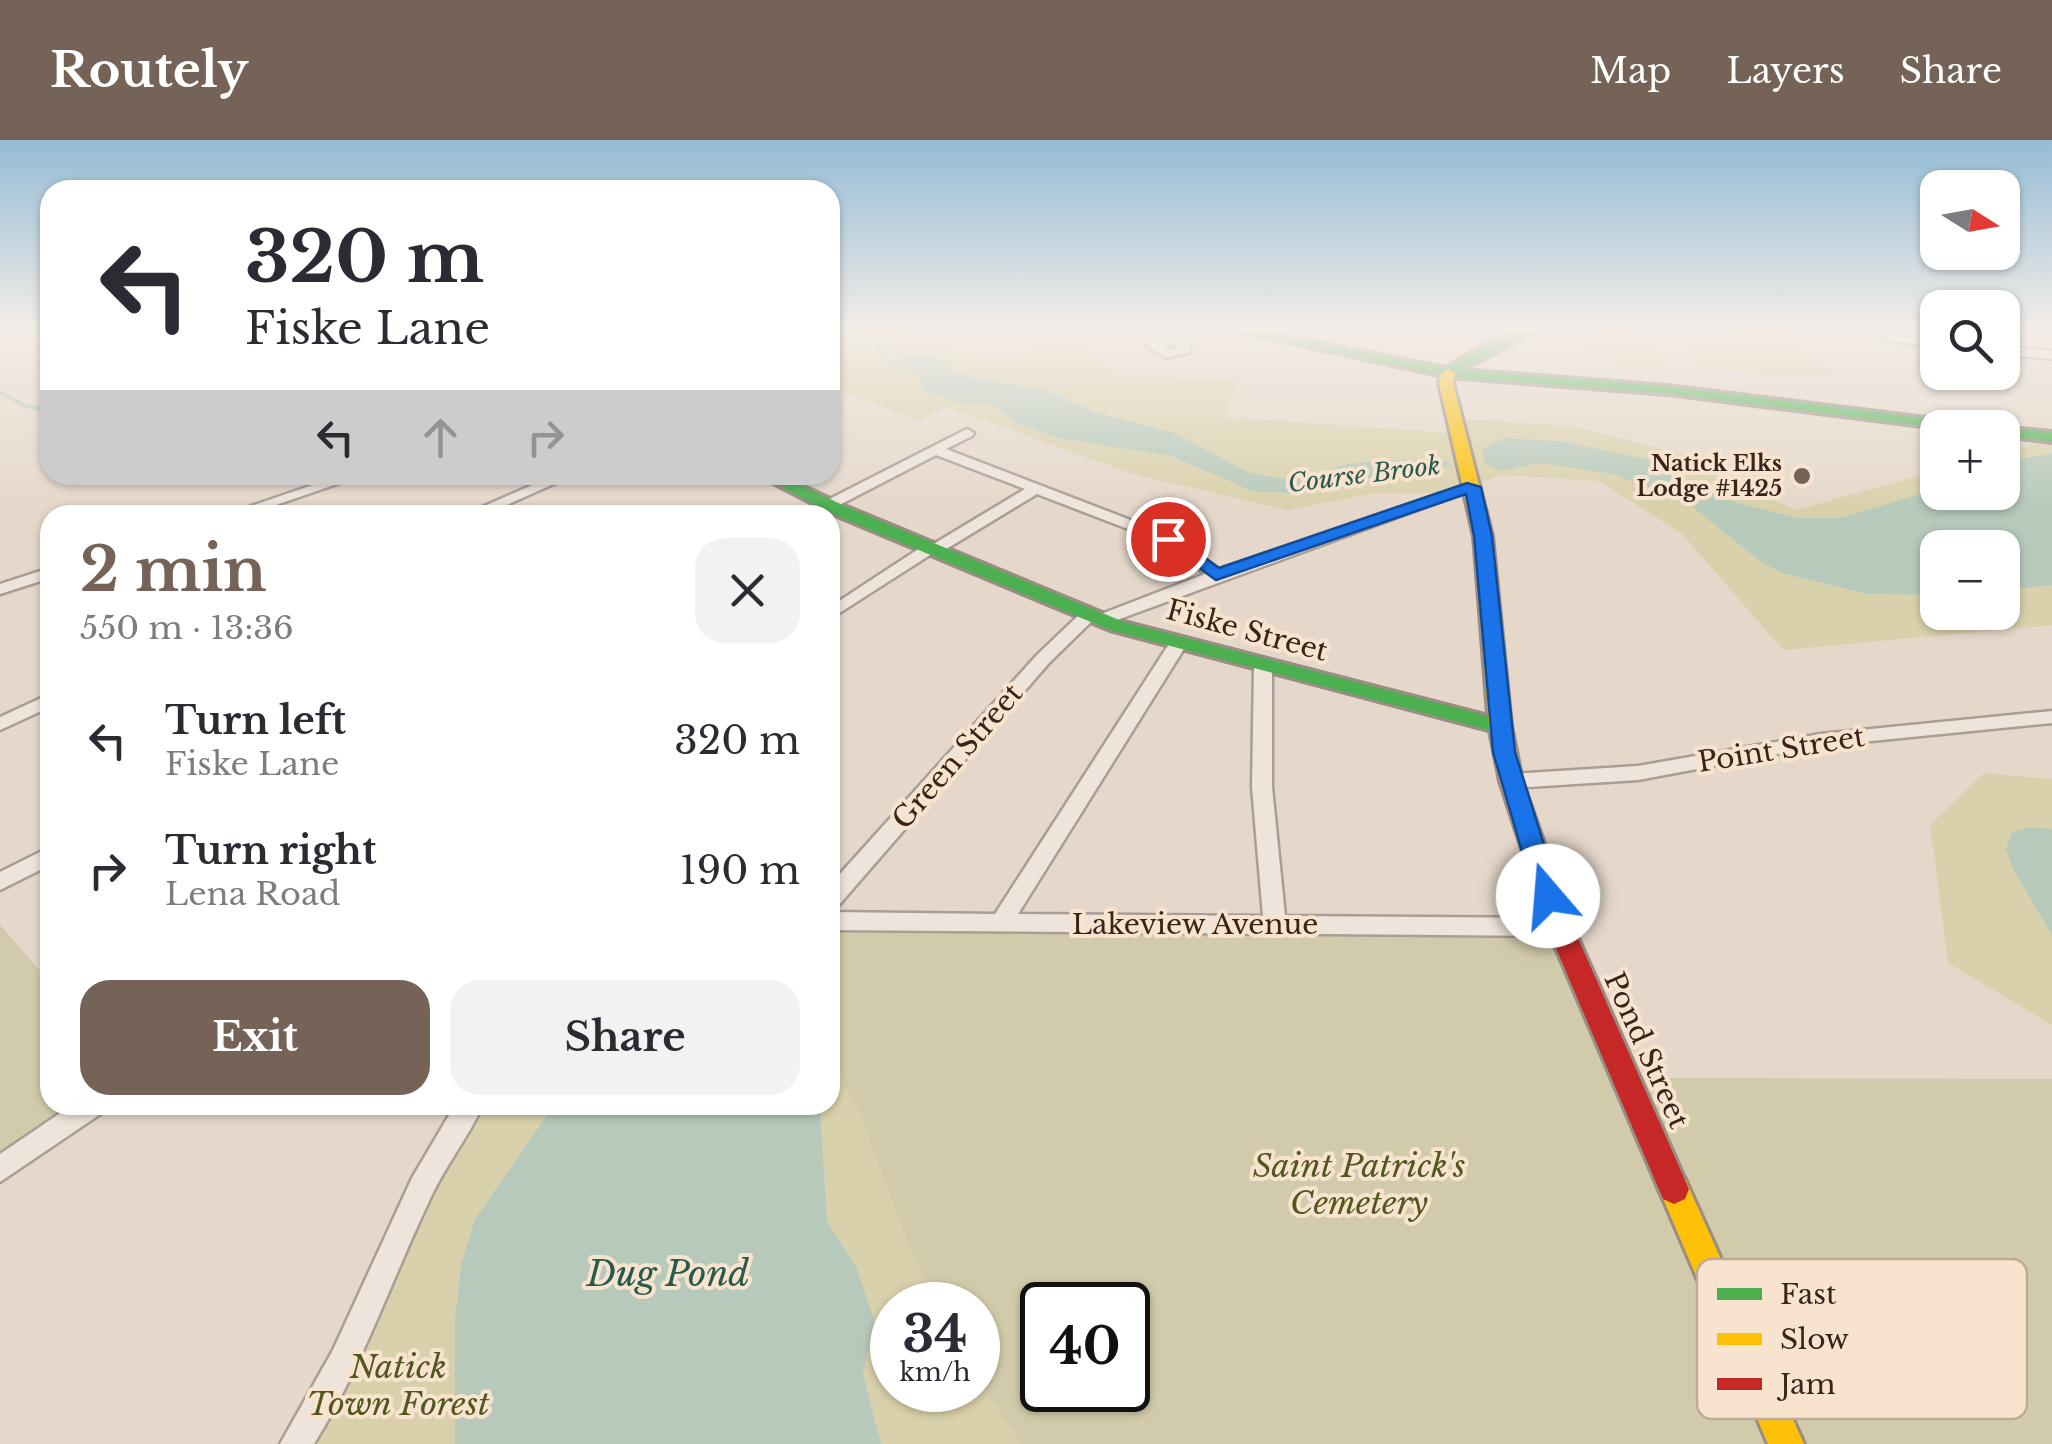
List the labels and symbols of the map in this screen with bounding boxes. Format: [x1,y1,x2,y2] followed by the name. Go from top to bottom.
[1920,170,2020,270] north arrow
[1286,450,1442,499] water label: Course Brook
[1637,450,1782,502] place label: Natick Elks Lodge #1425
[1791,465,1813,487] marker: Natick Elks Lodge #1425
[1126,497,1211,582] pin
[1162,592,1332,669] street label: Fiske Street
[885,676,1030,836] street label: Green Street
[1695,719,1867,780] street label: Point Street
[1496,844,1600,948] position arrow
[1072,907,1318,942] street label: Lakeview Avenue
[1597,967,1697,1134] street label: Pond Street
[1253,1146,1465,1223] park label: Saint Patrick's Cemetery
[585,1252,749,1295] water label: Dug Pond
[1697,1259,2027,1419] legend
[1780,1277,1837,1312] text: Fast
[1020,1282,1150,1412] speed limit sign: 40
[1780,1322,1849,1357] text: Slow
[306,1347,490,1424] park label: Natick Town Forest
[1776,1367,1836,1402] text: Jam

